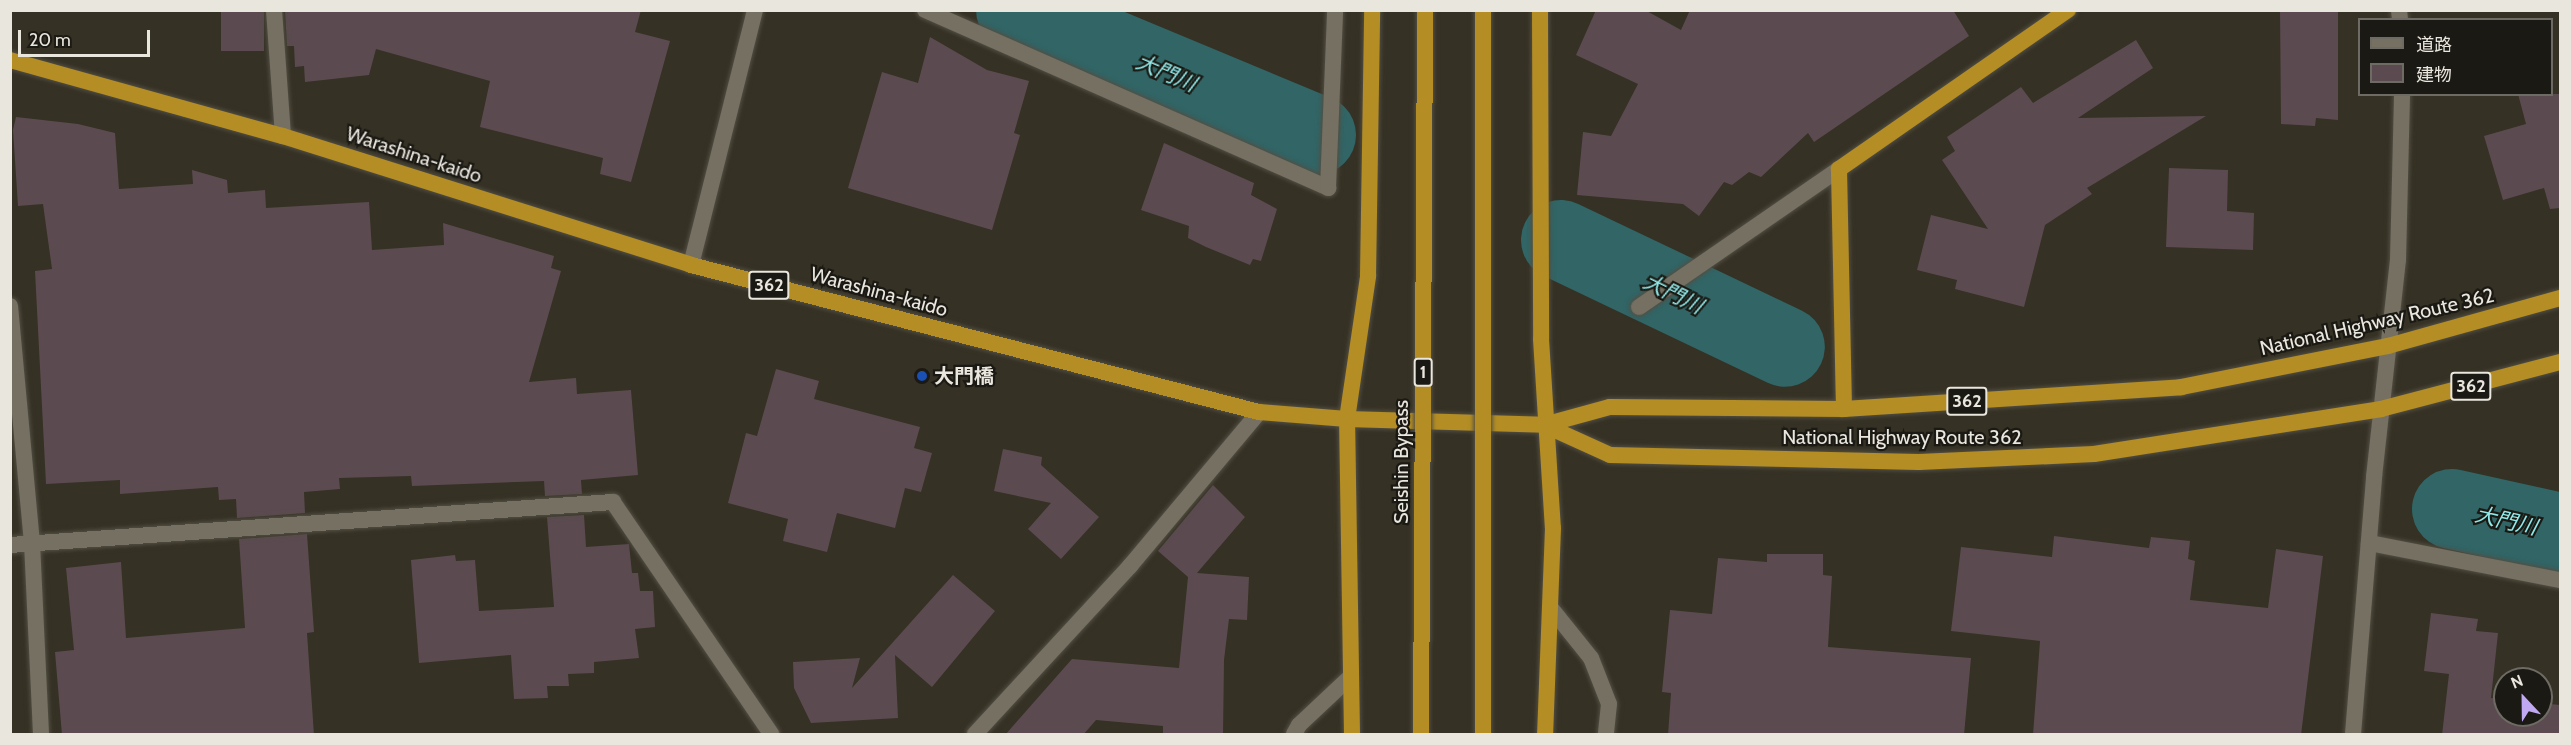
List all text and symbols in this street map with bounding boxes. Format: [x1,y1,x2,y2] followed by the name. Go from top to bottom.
[21,18,153,56] scale bar
[2358,18,2553,96] legend
[29,29,71,51] text: 20 m
[2416,34,2452,56] text: 道路
[1132,49,1200,97] water label: 大門川
[2416,64,2452,86] text: 建物
[343,122,485,188] street label: Warashina-kaido
[808,262,950,322] street label: Warashina-kaido
[1639,269,1707,319] water label: 大門川
[748,270,790,300] road number: 362
[2258,283,2496,361] street label: National Highway Route 362
[1412,357,1434,387] road number: 1
[934,364,994,388] place label: 大門橋
[915,369,929,383] marker: 大門橋
[2450,371,2492,401] road number: 362
[1946,386,1988,416] road number: 362
[1389,400,1413,524] street label: Seishin Bypass
[1782,425,2022,449] street label: National Highway Route 362
[2472,502,2540,540] water label: 大門川
[2493,667,2553,727] north arrow
[2508,671,2526,693] text: N

